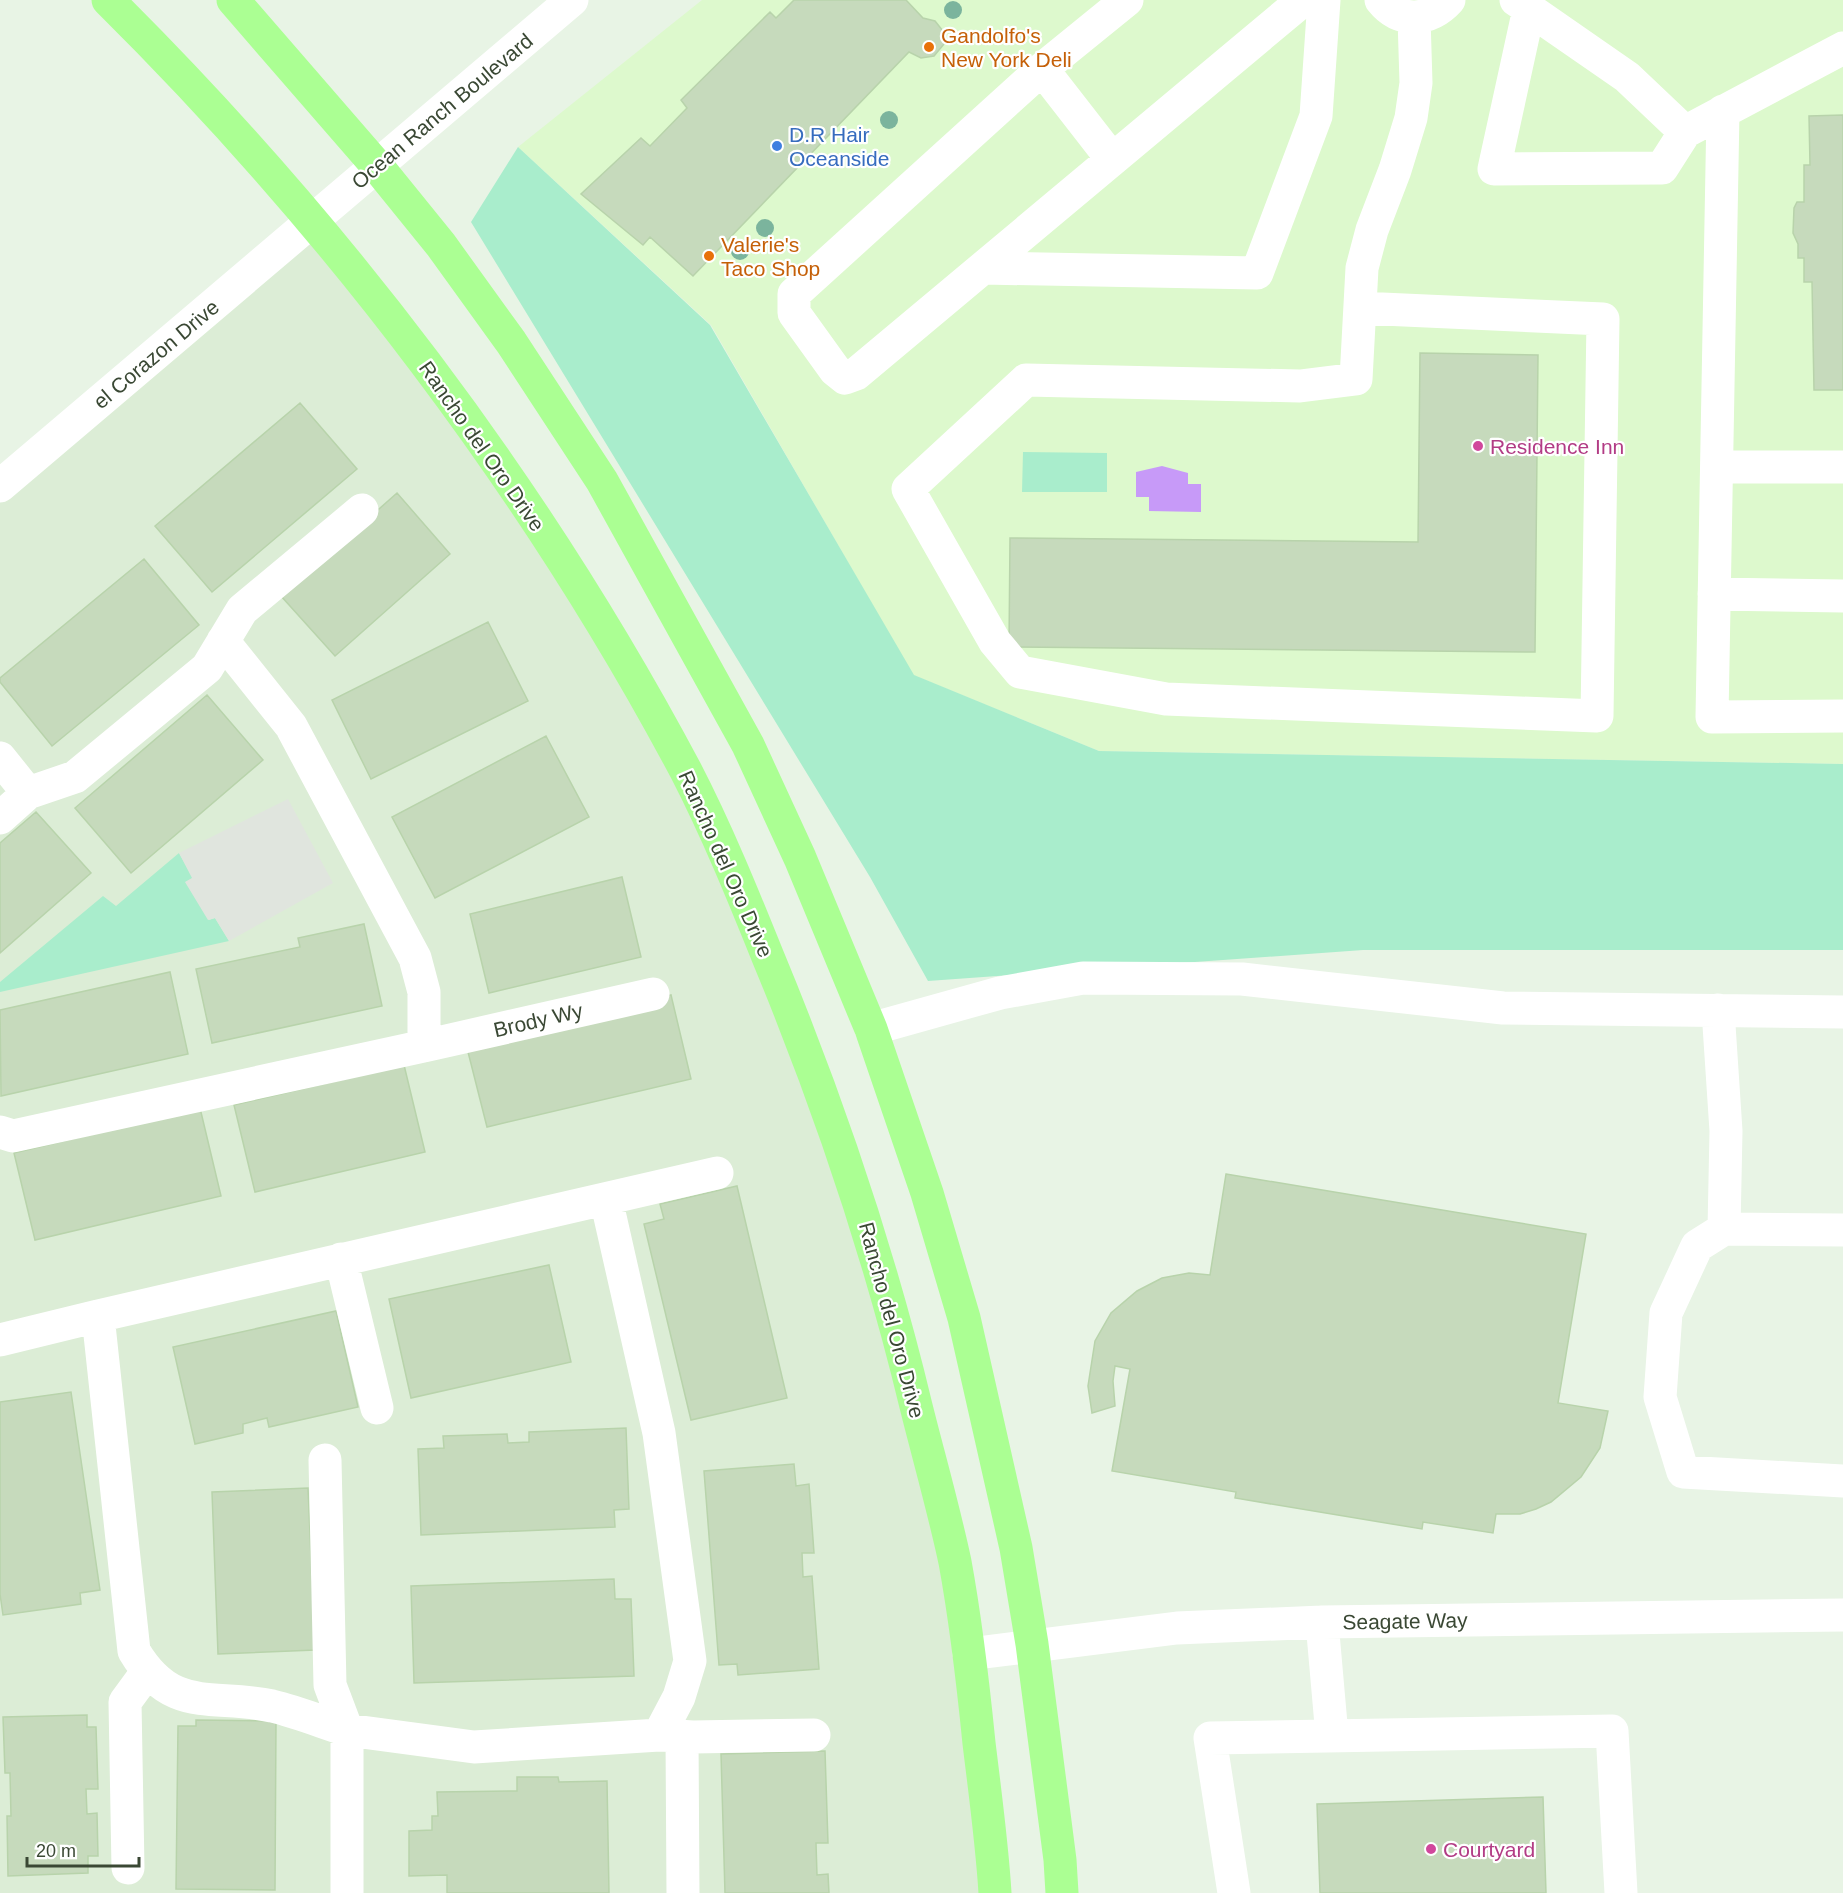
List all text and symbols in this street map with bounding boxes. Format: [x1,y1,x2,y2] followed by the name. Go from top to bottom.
[941,24,1072,71] place label: Gandolfo's New York Deli
[347,29,537,193] street label: Ocean Ranch Boulevard
[922,40,936,54] marker: Gandolfo's New York Deli
[789,123,889,170] place label: D.R Hair Oceanside
[770,139,784,153] marker: D.R Hair Oceanside
[721,233,820,280] place label: Valerie's Taco Shop
[702,249,716,263] marker: Valerie's Taco Shop
[89,295,223,413] street label: el Corazon Drive
[415,357,549,535] street label: Rancho del Oro Drive
[1490,435,1624,458] place label: Residence Inn
[1471,439,1485,453] marker: Residence Inn
[674,767,778,961] street label: Rancho del Oro Drive
[491,998,585,1041] street label: Brody Wy
[855,1220,929,1420] street label: Rancho del Oro Drive
[1342,1608,1468,1634] street label: Seagate Way
[27,1830,140,1868] scale bar
[1443,1838,1535,1861] place label: Courtyard
[36,1841,76,1861] text: 20 m
[1424,1842,1438,1856] marker: Courtyard

